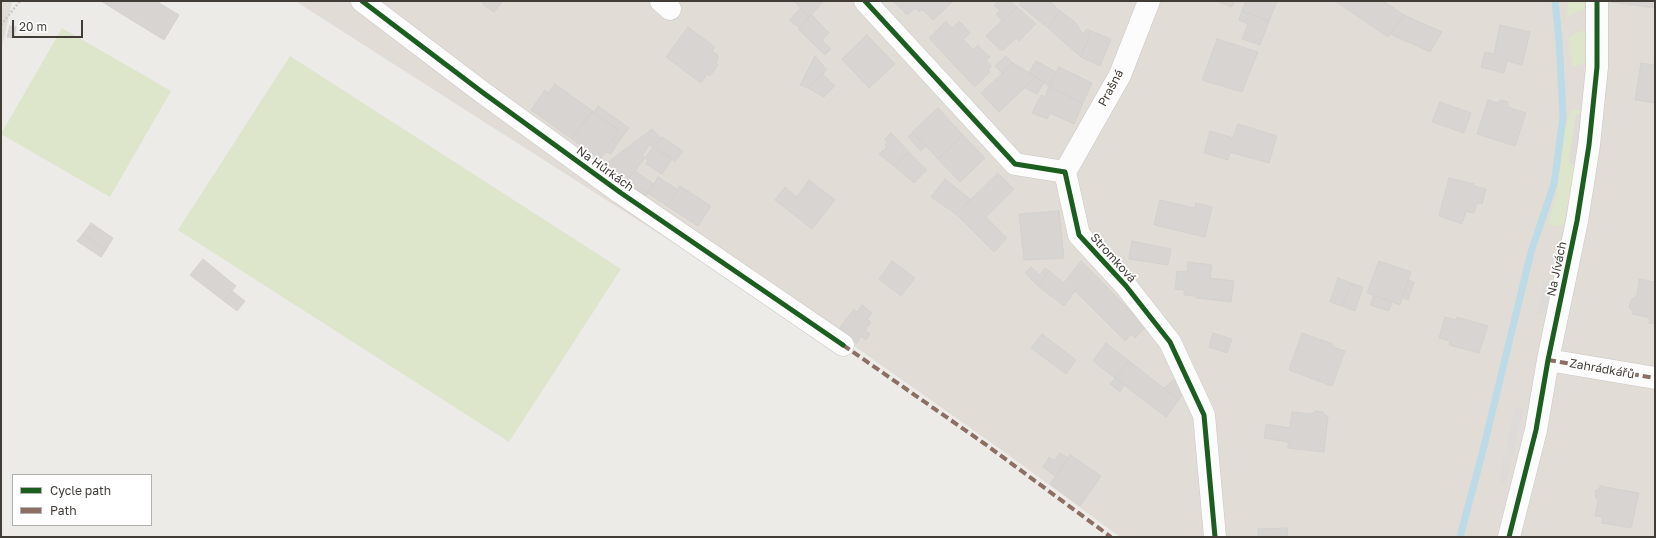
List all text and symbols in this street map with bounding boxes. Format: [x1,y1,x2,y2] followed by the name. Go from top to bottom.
[14,12,85,38] scale bar
[19,19,47,34] text: 20 m
[1095,67,1127,109] street label: Prašná
[574,143,636,195] street label: Na Hůrkách
[1087,230,1139,286] street label: Stromková
[1544,240,1570,298] street label: Na Jívách
[1569,356,1635,382] street label: Zahrádkářů
[12,474,152,526] legend
[50,483,111,498] text: Cycle path
[50,503,77,518] text: Path

